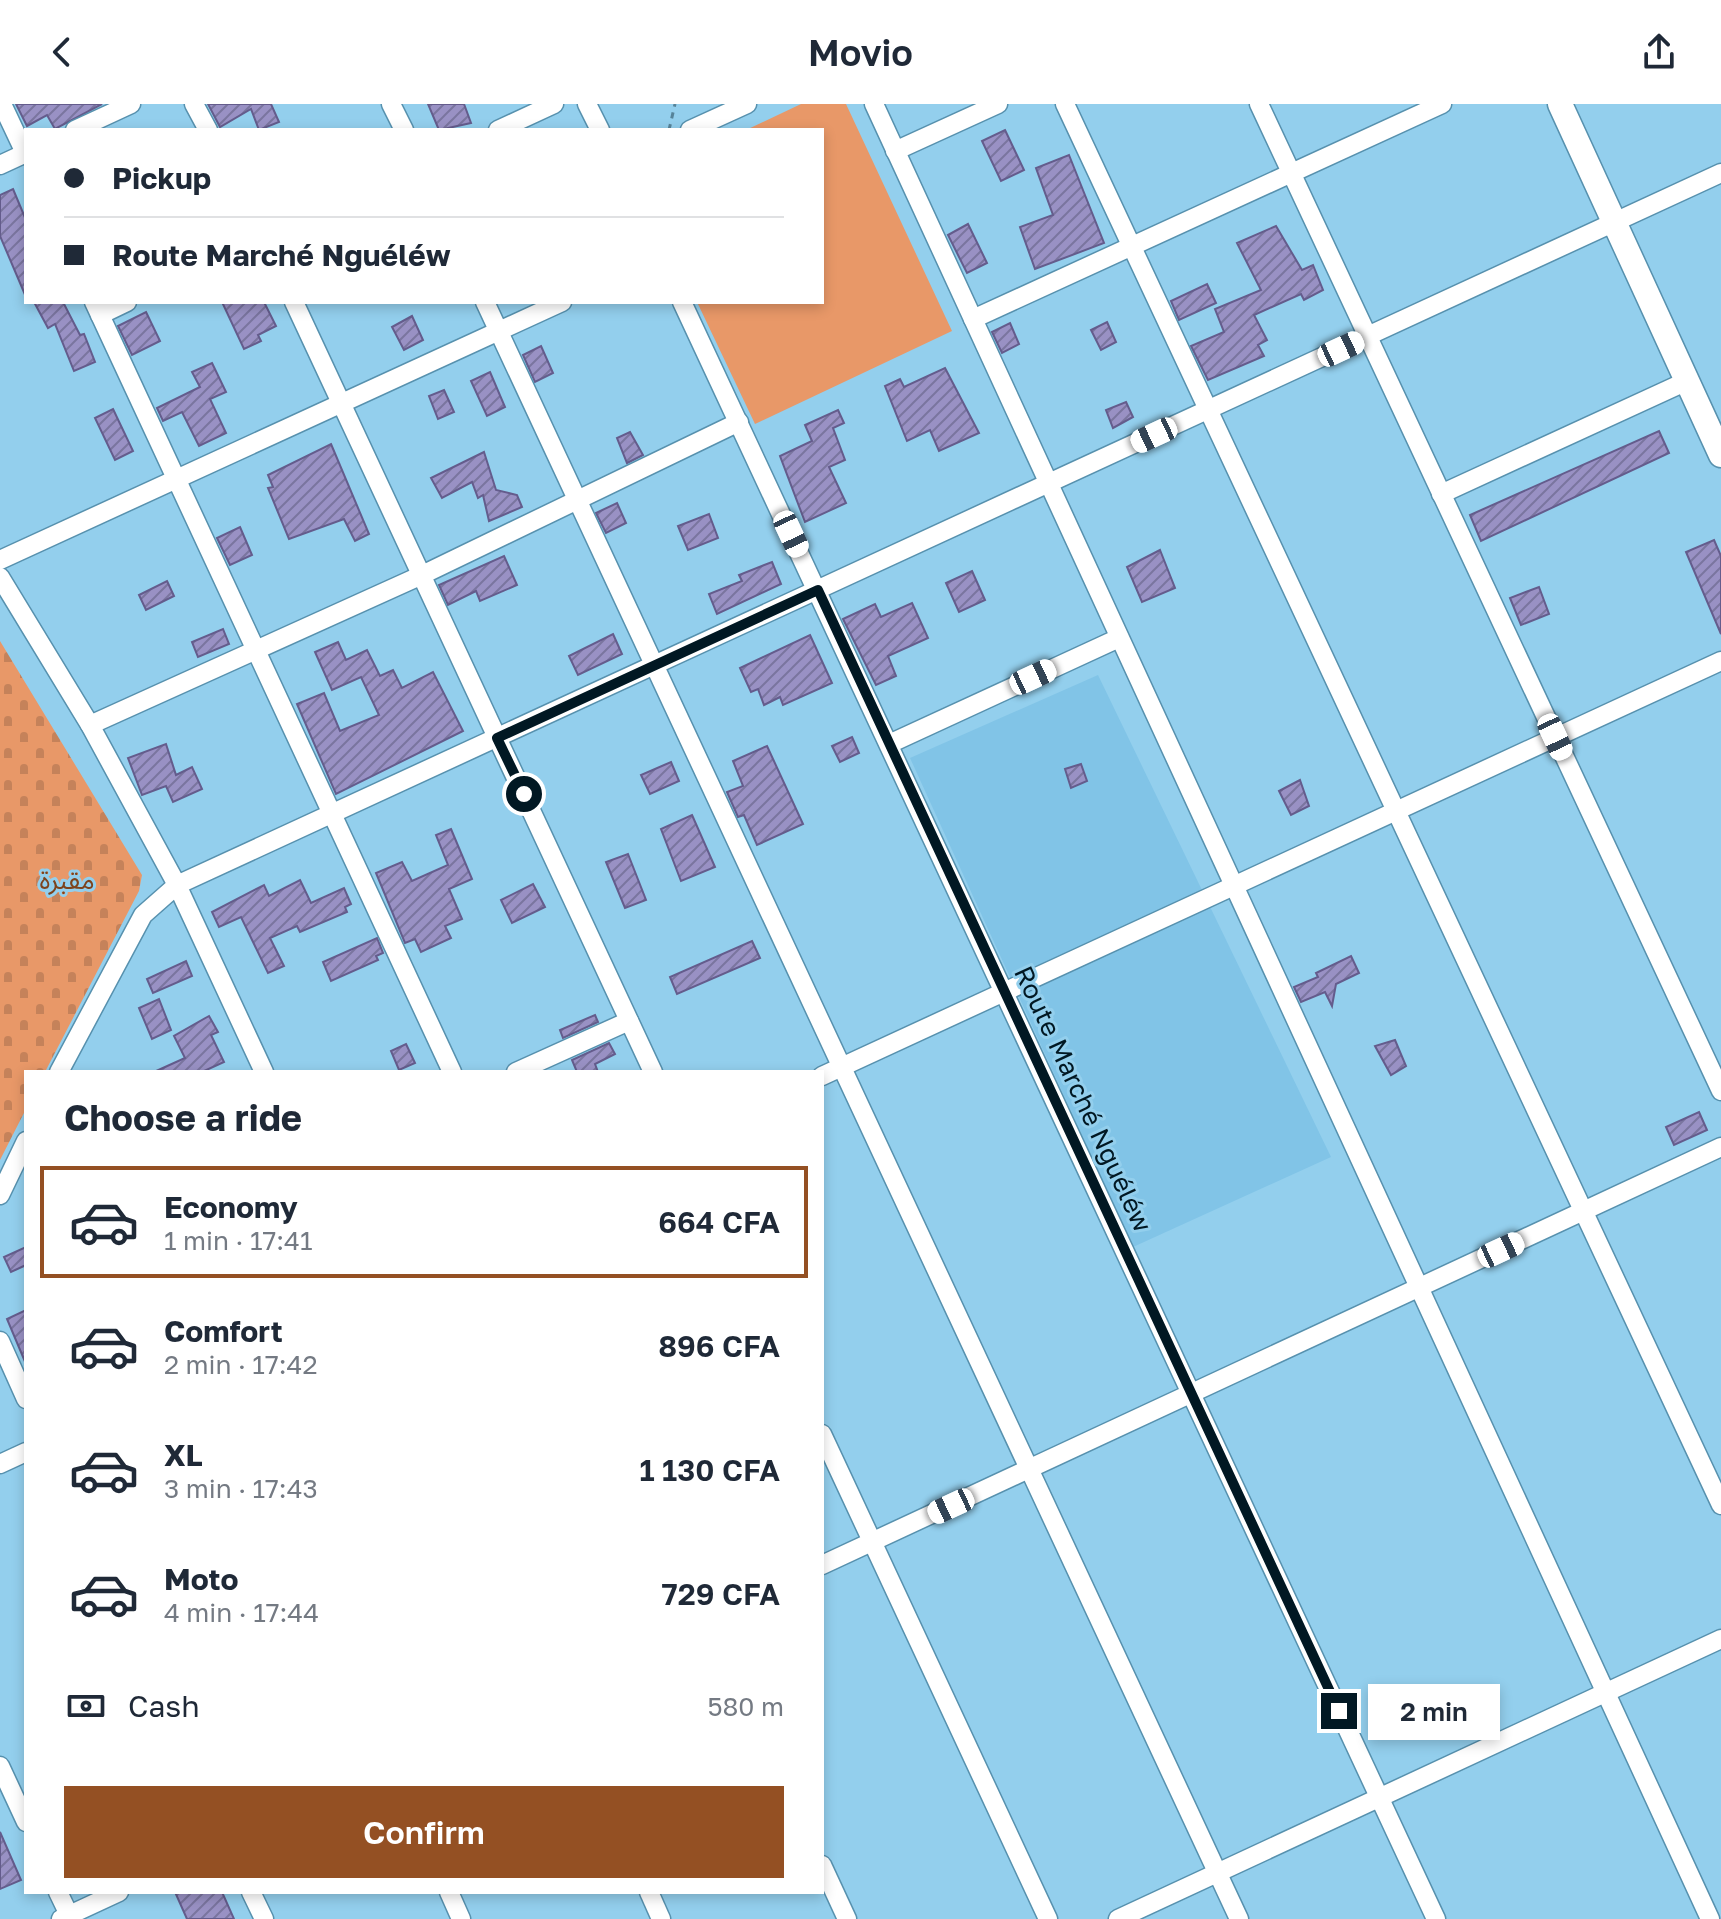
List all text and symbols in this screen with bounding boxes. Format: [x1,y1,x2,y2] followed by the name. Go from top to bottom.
[40,30,84,74] icon: back
[1637,30,1681,74] icon: share
[808,31,913,74] text: Movio
[112,160,211,196] text: Pickup
[112,237,451,273] text: Route Marché Nguéléw
[1314,328,1368,370] car
[1127,414,1181,456] car
[770,507,812,561] car
[1006,656,1060,698] car
[1534,710,1576,764] car
[506,776,542,812] route start
[39,864,95,895] park label: مقبرة
[1008,961,1159,1237] street label: Route Marché Nguéléw
[64,1096,302,1139] text: Choose a ride
[68,1186,140,1258] icon: car
[164,1189,298,1225] text: Economy
[658,1204,780,1240] text: 664 CFA
[164,1225,313,1256] text: 1 min · 17:41
[1474,1229,1528,1271] car
[68,1310,140,1382] icon: car
[164,1313,283,1349] text: Comfort
[658,1328,780,1364] text: 896 CFA
[164,1349,317,1380] text: 2 min · 17:42
[68,1434,140,1506] icon: car
[164,1437,203,1473] text: XL
[639,1452,780,1488] text: 1 130 CFA
[164,1473,318,1504] text: 3 min · 17:43
[924,1485,978,1527] car
[68,1558,140,1630] icon: car
[164,1561,239,1597] text: Moto
[662,1576,780,1612] text: 729 CFA
[164,1597,319,1628] text: 4 min · 17:44
[1367,1683,1499,1739] callout: 2 min
[64,1684,108,1728] icon: cash
[128,1688,200,1724] text: Cash
[707,1691,784,1722] text: 580 m
[1321,1693,1357,1729] route end
[1400,1696,1468,1727] text: 2 min
[64,1786,784,1878] button: Confirm

